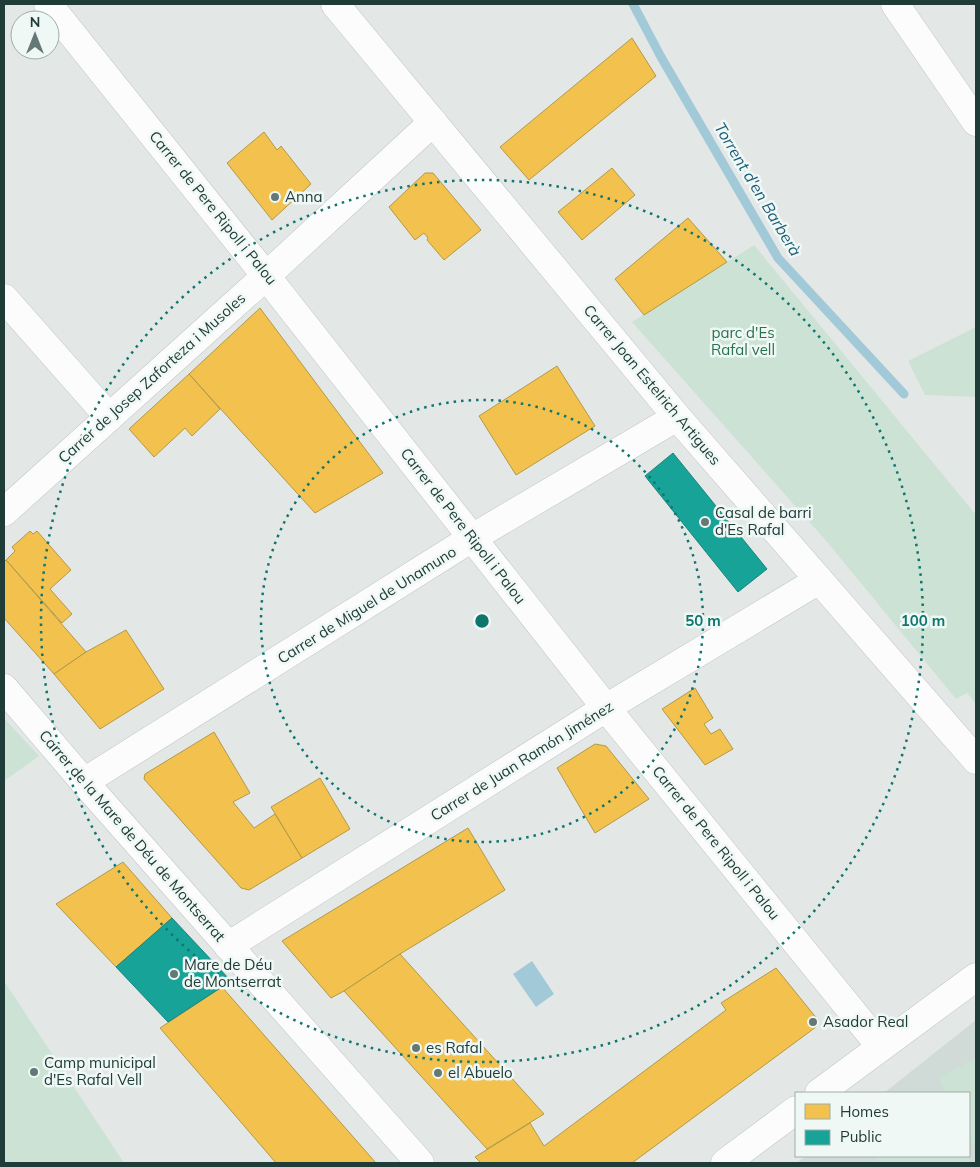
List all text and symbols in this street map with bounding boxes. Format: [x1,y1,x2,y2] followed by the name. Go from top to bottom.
[10,10,60,60] north arrow
[30,13,40,31] text: N
[710,119,806,260] water label: Torrent d'en Barberà
[145,127,281,289] street label: Carrer de Pere Ripoll i Palou
[285,187,323,206] place label: Anna
[269,191,281,203] marker: Anna
[54,288,249,467] street label: Carrer de Josep Zaforteza i Musoles
[580,301,725,469] street label: Carrer Joan Estelrich Artigues
[711,323,775,359] park label: parc d'Es Rafal vell
[397,444,530,607] street label: Carrer de Pere Ripoll i Palou
[715,503,811,539] place label: Casal de barri d'Es Rafal
[699,516,711,528] marker: Casal de barri d'Es Rafal
[274,542,460,668] street label: Carrer de Miguel de Unamuno
[685,611,721,630] text: 50 m
[901,611,945,630] text: 100 m
[473,612,491,630] centre of rings
[427,696,617,825] street label: Carrer de Juan Ramón Jiménez
[35,726,230,945] street label: Carrer de la Mare de Déu de Montserrat
[648,762,784,924] street label: Carrer de Pere Ripoll i Palou
[184,955,281,991] place label: Mare de Déu de Montserrat
[168,968,180,980] marker: Mare de Déu de Montserrat
[823,1012,908,1031] place label: Asador Real
[807,1016,819,1028] marker: Asador Real
[426,1038,482,1057] place label: es Rafal
[410,1042,422,1054] marker: es Rafal
[44,1053,156,1089] place label: Camp municipal d'Es Rafal Vell
[448,1063,513,1082] place label: el Abuelo
[28,1066,40,1078] marker: Camp municipal d'Es Rafal Vell
[432,1067,444,1079] marker: el Abuelo
[795,1092,970,1157] legend
[840,1102,889,1121] text: Homes
[840,1127,882,1146] text: Public

